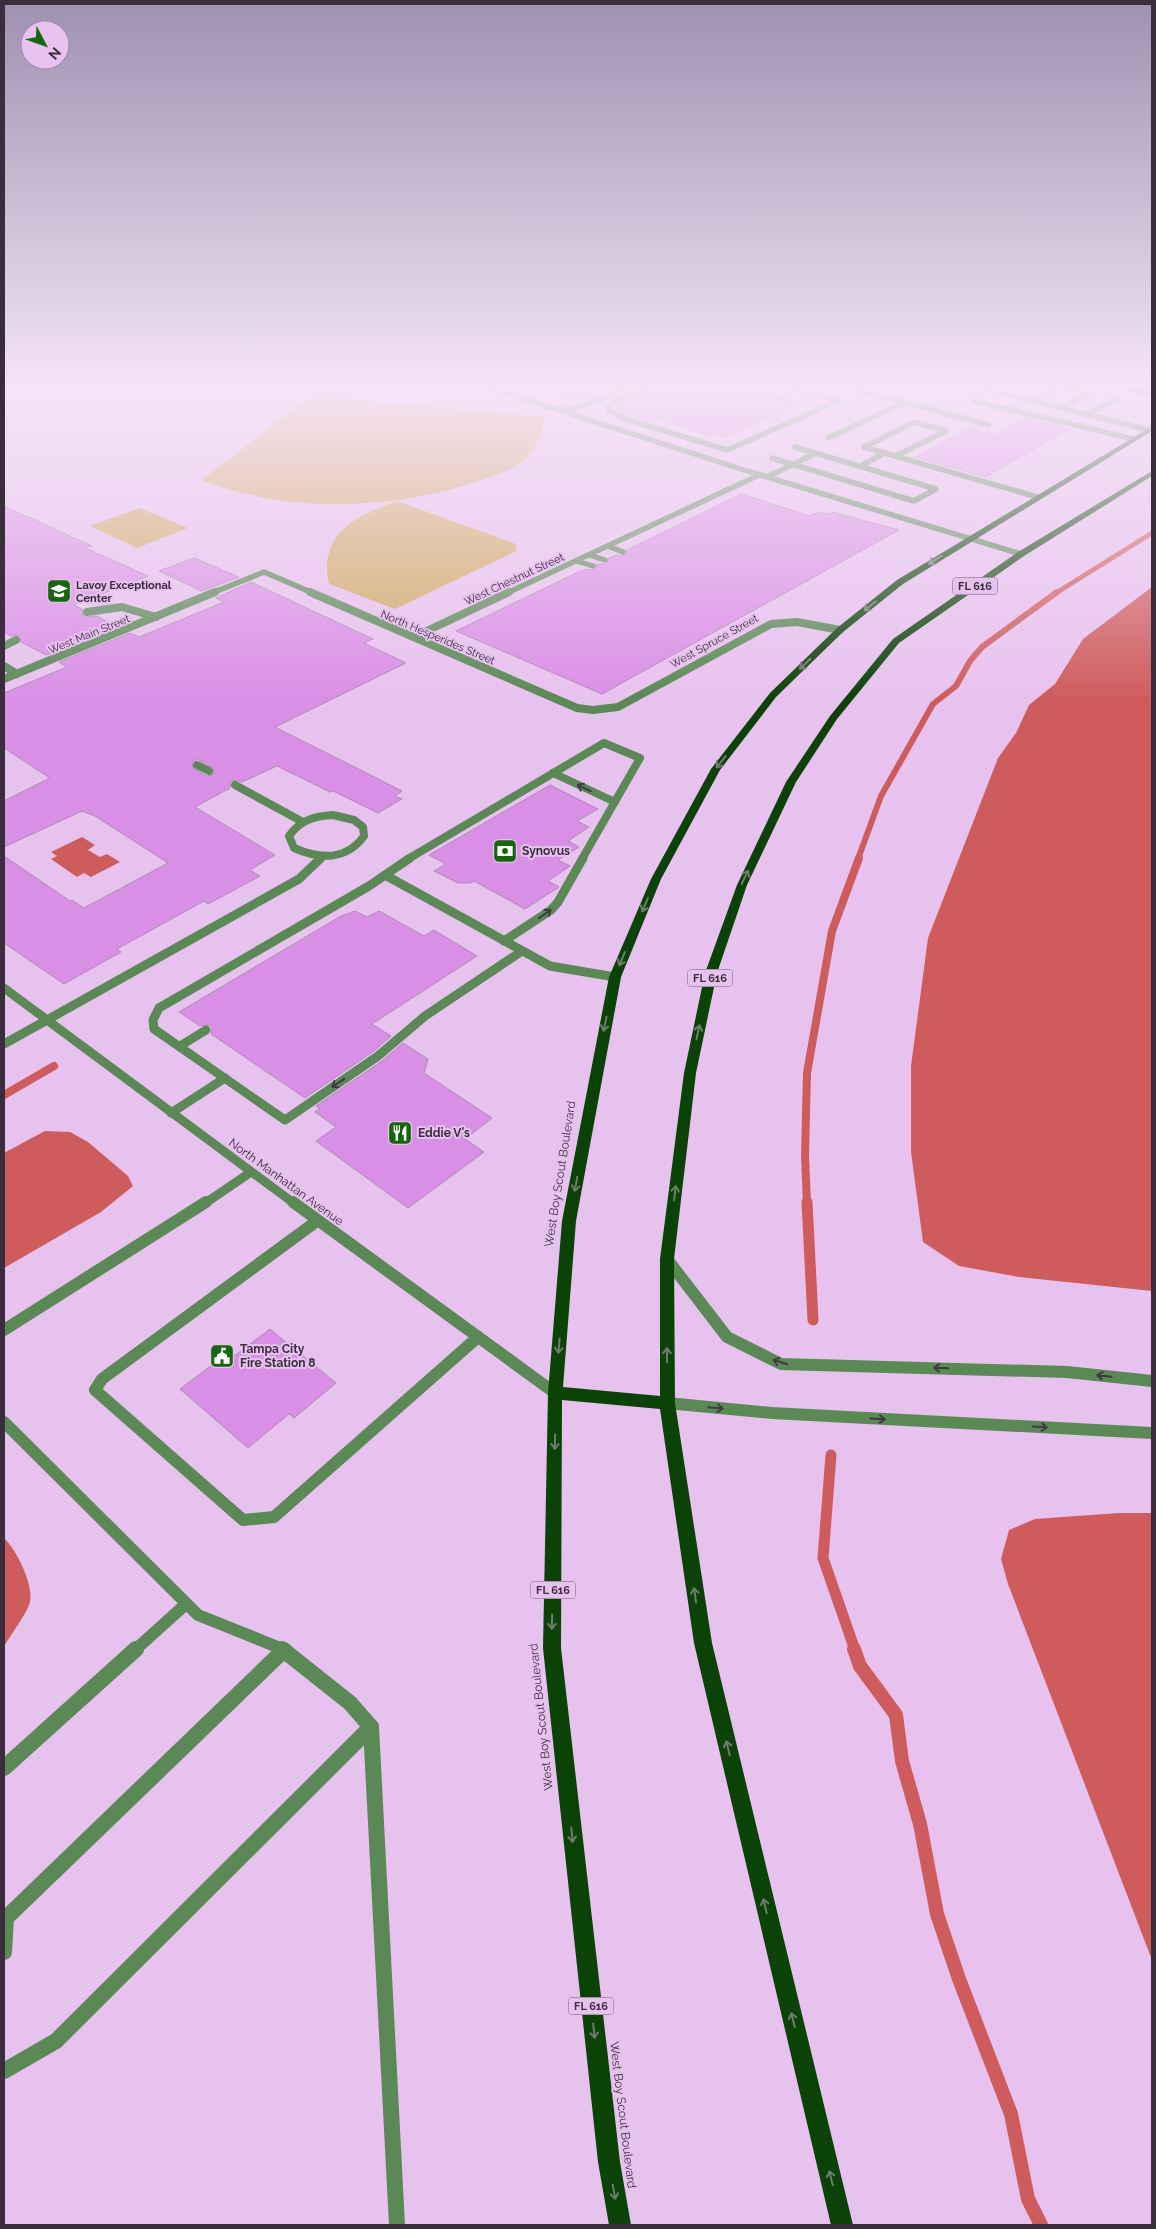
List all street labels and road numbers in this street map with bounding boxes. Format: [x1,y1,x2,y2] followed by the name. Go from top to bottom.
[462,551,566,608] street label: West Chestnut Street
[952,578,998,594] road number: FL 616
[379,607,497,668] street label: North Hesperides Street
[47,612,132,657] street label: West Main Street
[668,612,761,671] street label: West Spruce Street
[688,970,732,986] road number: FL 616
[542,1100,578,1248] street label: West Boy Scout Boulevard
[226,1136,346,1228] street label: North Manhattan Avenue
[530,1582,576,1598] road number: FL 616
[526,1643,556,1791] street label: West Boy Scout Boulevard
[568,1998,614,2014] road number: FL 616
[607,2041,639,2189] street label: West Boy Scout Boulevard

